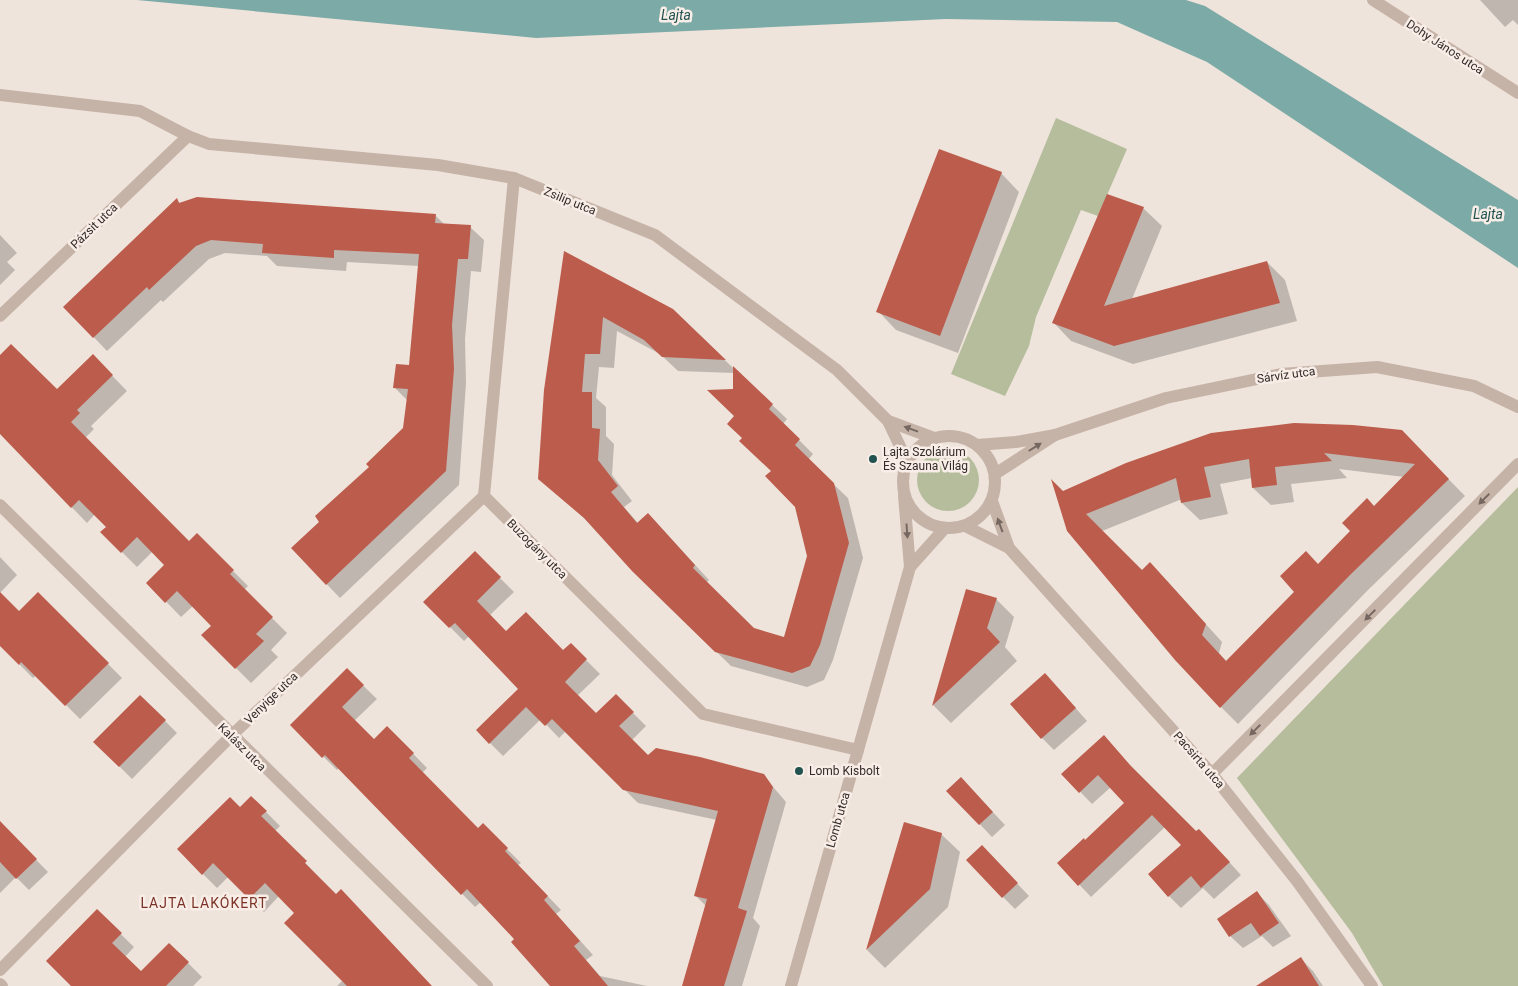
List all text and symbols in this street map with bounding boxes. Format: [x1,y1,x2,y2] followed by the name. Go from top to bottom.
[661,7,691,23] water label: Lajta
[1404,17,1486,77] street label: Dohy János utca
[542,184,598,218] street label: Zsilip utca
[68,200,120,252] street label: Pázsit utca
[1473,206,1503,222] water label: Lajta
[1256,364,1316,386] street label: Sárvíz utca
[903,425,918,433] one-way arrow
[1029,442,1042,452] one-way arrow
[883,445,968,473] place label: Lajta Szolárium És Szauna Világ
[867,453,879,465] marker: Lajta Szolárium És Szauna Világ
[1478,493,1490,505] one-way arrow
[504,516,570,582] street label: Buzogány utca
[996,517,1003,532] one-way arrow
[903,524,911,540] one-way arrow
[1364,608,1376,620] one-way arrow
[242,669,300,727] street label: Venyige utca
[215,720,269,774] street label: Kalász utca
[1249,724,1261,736] one-way arrow
[1171,729,1227,791] street label: Pacsirta utca
[809,764,880,778] place label: Lomb Kisbolt
[793,765,805,777] marker: Lomb Kisbolt
[823,791,853,849] street label: Lomb utca
[140,894,268,911] district label: LAJTA LAKÓKERT

